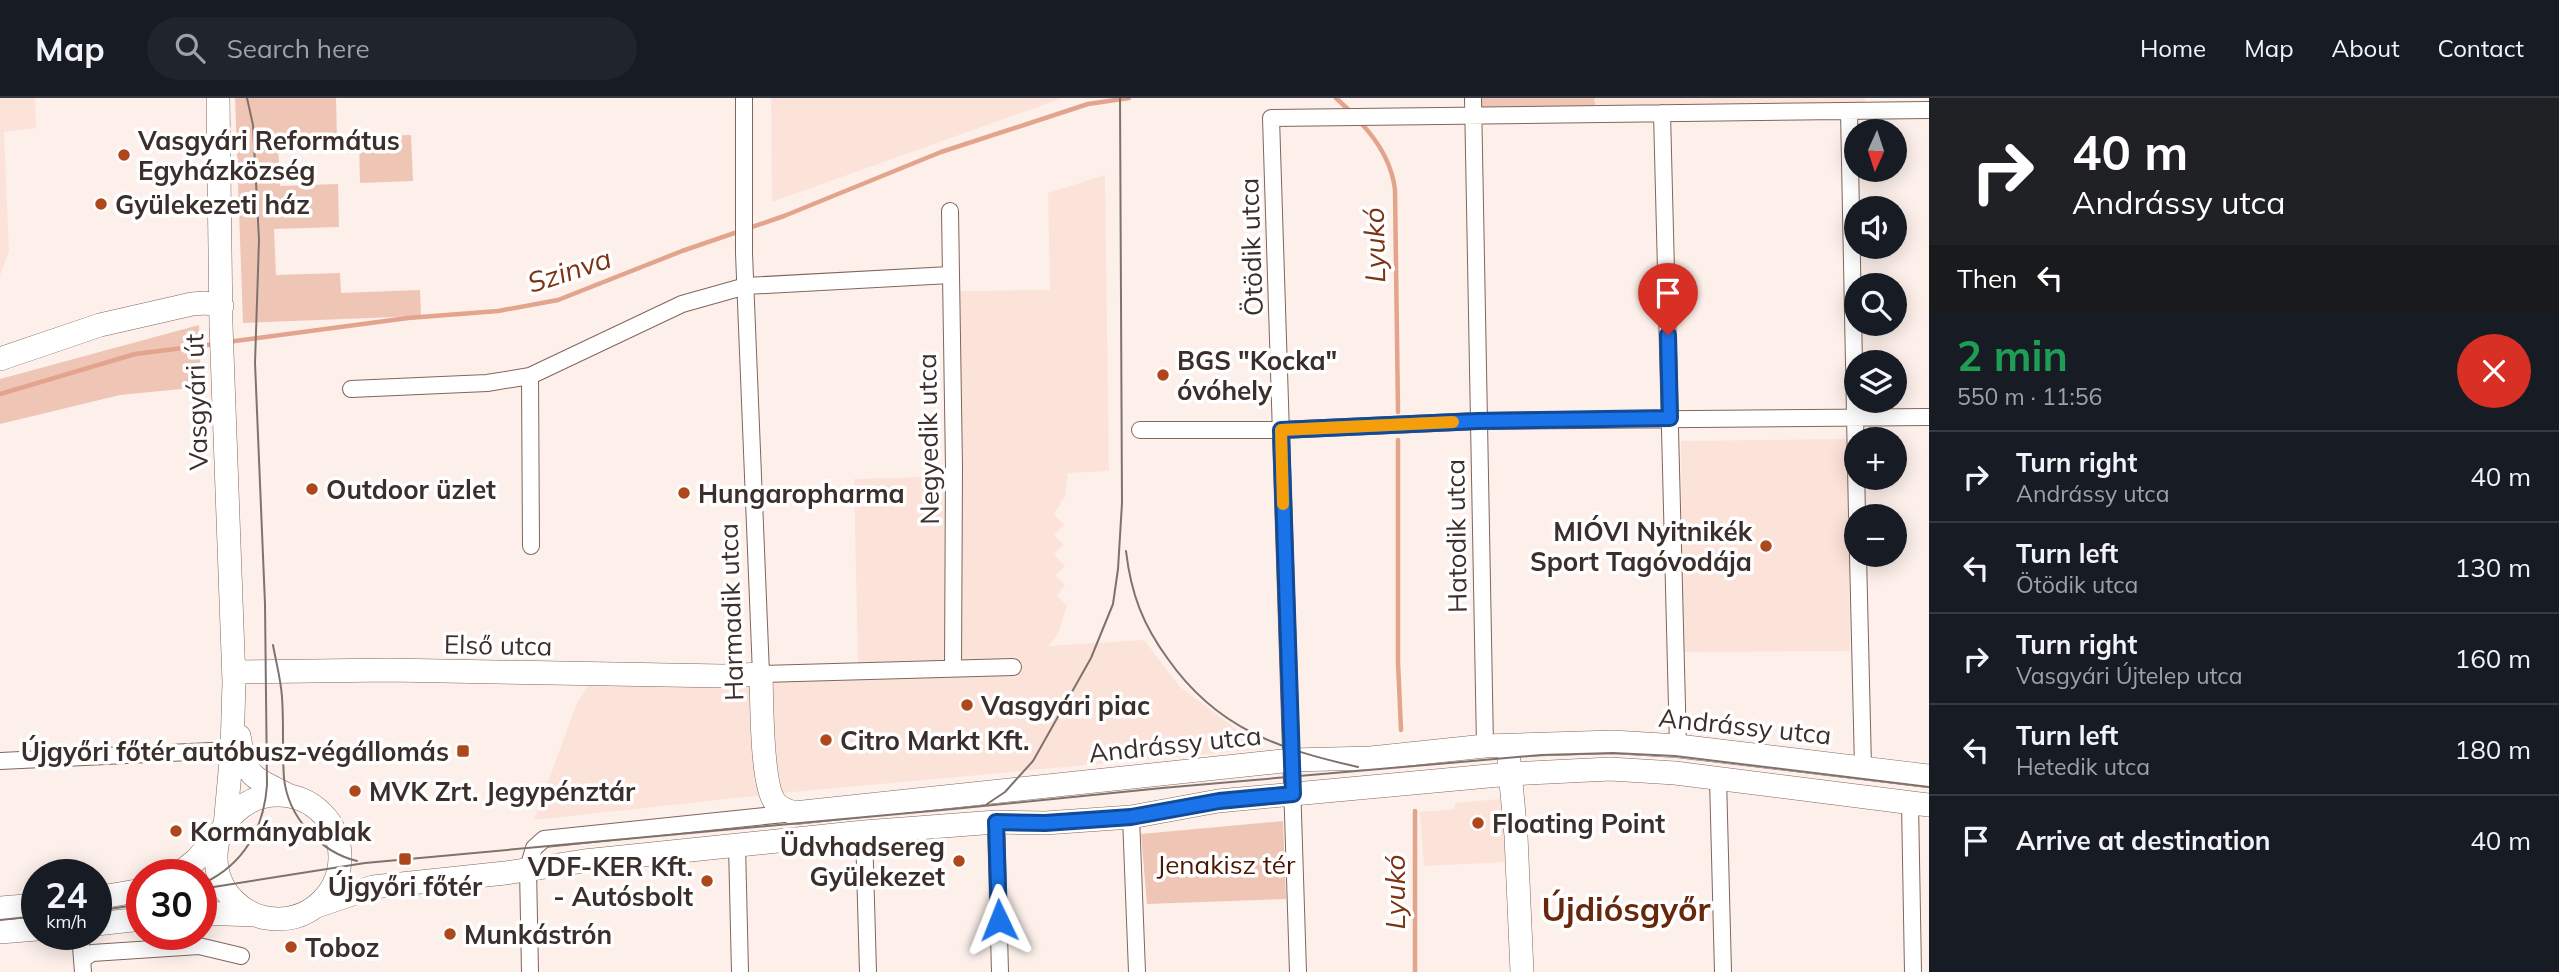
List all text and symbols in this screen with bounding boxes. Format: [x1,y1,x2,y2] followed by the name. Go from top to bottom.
[147,17,637,80] search box
[35,28,105,69] text: Map
[171,29,209,67] icon: search
[227,32,370,65] text: Search here
[2140,33,2206,63] text: Home
[2244,33,2294,63] text: Map
[2332,33,2400,63] text: About
[2438,33,2524,63] text: Contact
[1844,119,1908,182] north arrow
[1844,119,1907,567] map controls
[2072,121,2188,182] text: 40 m
[137,124,400,187] place label: Vasgyári Református Egyházközség
[1957,126,2048,217] icon: right
[116,147,132,163] marker: Vasgyári Református Egyházközség
[1232,177,1270,317] street label: Ötödik utca
[2072,182,2285,222] text: Andrássy utca
[115,188,310,221] place label: Gyülekezeti ház
[93,196,109,212] marker: Gyülekezeti ház
[1844,196,1907,259] button: sound
[1356,207,1392,283] water label: Lyukó
[523,240,615,300] water label: Szinva
[2031,259,2069,297] icon: left
[1957,262,2017,295] text: Then
[1638,263,1698,335] pin
[1844,273,1907,336] button: search
[1649,274,1687,312] icon: arrive
[1957,329,2068,382] text: 2 min
[177,333,215,471] street label: Vasgyári út
[2457,334,2531,408] button: close
[1177,344,1337,407] place label: BGS "Kocka" óvóhely
[1844,350,1907,413] button: layers
[910,353,946,525] street label: Negyedik utca
[1155,367,1171,383] marker: BGS "Kocka" óvóhely
[1957,382,2102,411] text: 550 m · 11:56
[1844,427,1907,490] button: +
[2016,446,2137,479] text: Turn right
[1957,458,1995,496] icon: right
[1438,459,1474,613] street label: Hatodik utca
[2470,460,2531,493] text: 40 m
[326,473,496,506] place label: Outdoor üzlet
[698,477,905,510] place label: Hungaropharma
[2016,479,2169,508] text: Andrássy utca
[304,481,320,497] marker: Outdoor üzlet
[676,485,692,501] marker: Hungaropharma
[1844,504,1907,567] button: −
[1530,515,1753,578] place label: MIÓVI Nyitnikék Sport Tagóvodája
[711,523,751,701] street label: Harmadik utca
[2016,537,2118,570] text: Turn left
[1758,538,1774,554] marker: MIÓVI Nyitnikék Sport Tagóvodája
[1957,549,1995,587] icon: left
[2455,551,2531,584] text: 130 m
[2016,570,2138,599] text: Ötödik utca
[444,628,552,662] street label: Első utca
[2016,628,2137,661] text: Turn right
[1957,640,1995,678] icon: right
[2455,642,2531,675] text: 160 m
[2016,661,2242,690] text: Vasgyári Újtelep utca
[980,689,1150,722] place label: Vasgyári piac
[959,697,975,713] marker: Vasgyári piac
[1657,701,1833,751] street label: Andrássy utca
[1087,719,1263,769] street label: Andrássy utca
[2016,719,2118,752] text: Turn left
[840,724,1029,757] place label: Citro Markt Kft.
[1957,731,1995,769] icon: left
[818,732,834,748] marker: Citro Markt Kft.
[2455,733,2531,766] text: 180 m
[21,735,449,768] place label: Újgyőri főtér autóbusz-végállomás
[455,743,471,759] marker: Újgyőri főtér autóbusz-végállomás
[2016,752,2150,781] text: Hetedik utca
[369,775,636,808] place label: MVK Zrt. Jegypénztár
[347,783,363,799] marker: MVK Zrt. Jegypénztár
[1492,807,1665,840] place label: Floating Point
[190,815,372,848] place label: Kormányablak
[1470,815,1486,831] marker: Floating Point
[1957,822,1995,860] icon: arrive
[168,823,184,839] marker: Kormányablak
[2016,824,2271,857] text: Arrive at destination
[2470,824,2531,857] text: 40 m
[780,830,945,893] place label: Üdvhadsereg Gyülekezet
[1157,848,1296,881] park label: Jenakisz tér
[527,850,693,913] place label: VDF-KER Kft. - Autósbolt
[397,851,413,867] marker: Újgyőri főtér
[951,853,967,869] marker: Üdvhadsereg Gyülekezet
[1377,854,1412,930] water label: Lyukó
[126,859,217,950] speed limit sign: 30
[328,870,483,903] place label: Újgyőri főtér
[45,873,88,917] text: 24
[699,873,715,889] marker: VDF-KER Kft. - Autósbolt
[962,883,1036,957] position arrow
[1542,888,1710,929] district label: Újdiósgyőr
[46,910,87,933] text: km/h
[464,918,612,951] place label: Munkástrón
[442,926,458,942] marker: Munkástrón
[305,931,379,964] place label: Toboz
[283,939,299,955] marker: Toboz

